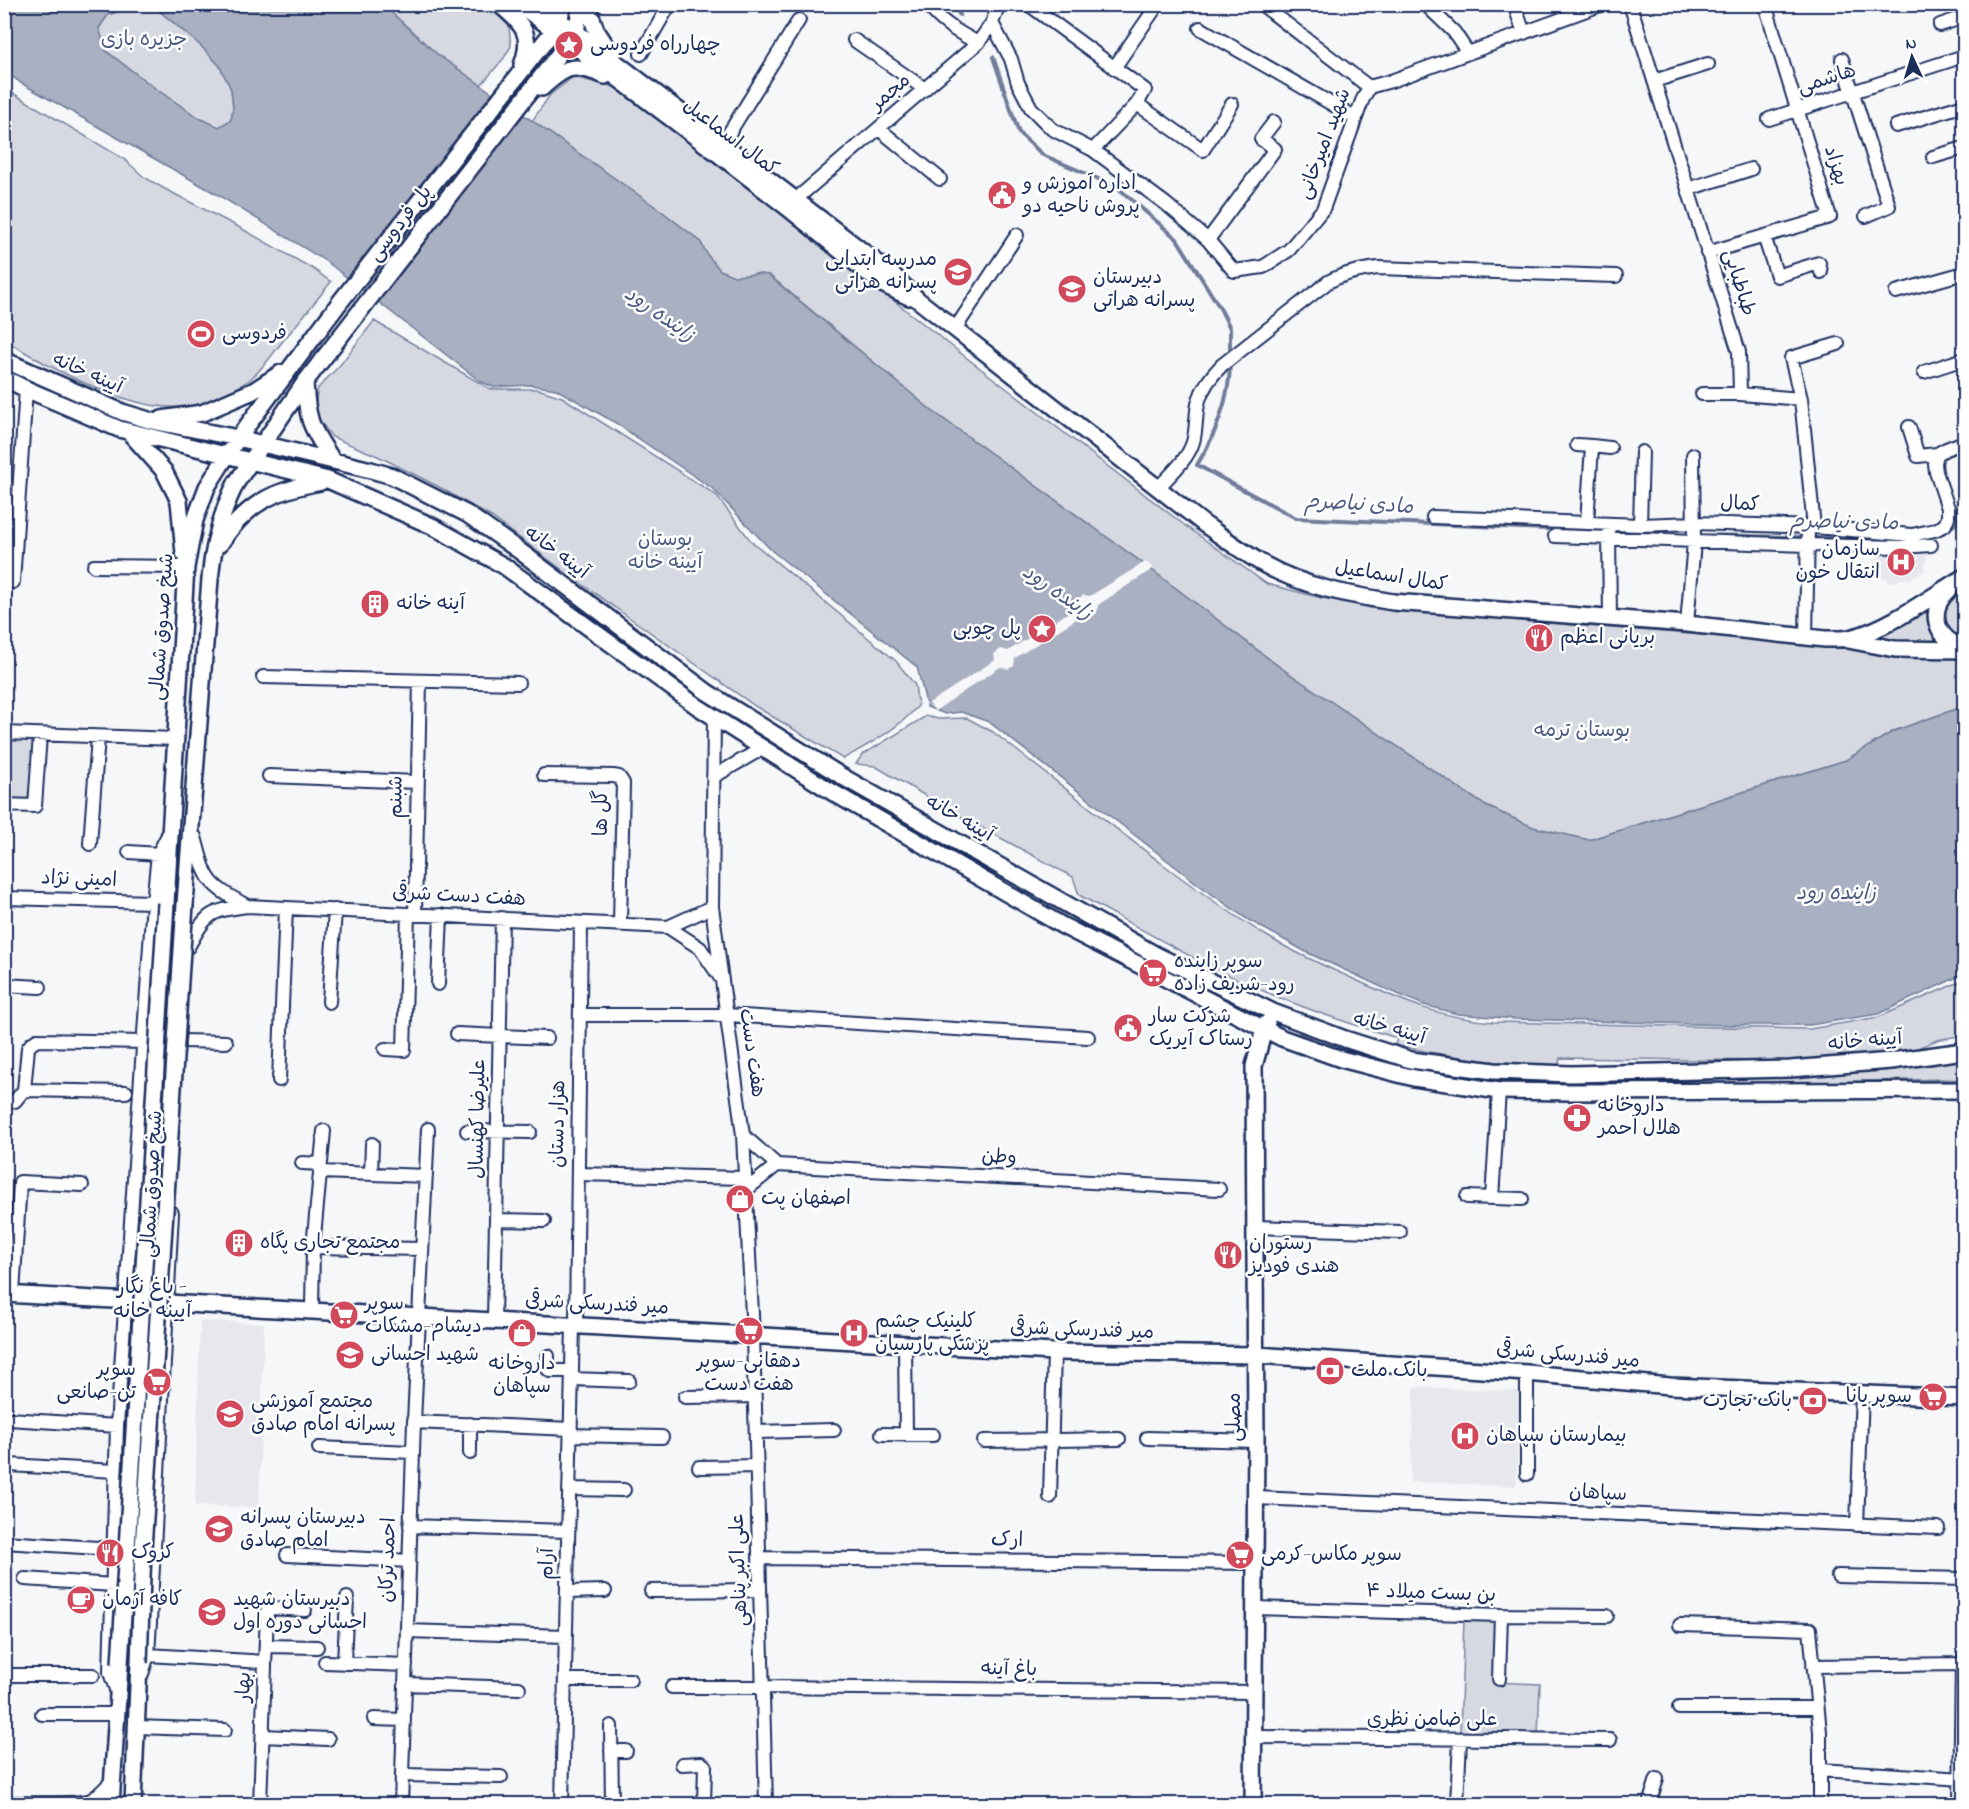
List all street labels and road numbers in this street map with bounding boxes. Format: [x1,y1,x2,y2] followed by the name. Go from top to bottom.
[1794,57,1860,103] street label: هاشمی
[863,67,918,120] street label: مجمر
[1291,84,1359,204] street label: شهید امیرخانی
[676,92,784,184] street label: کمال اسماعیل
[1815,143,1855,189] street label: بهزاد
[362,180,440,268] street label: پل فردوسی
[1714,246,1762,320] street label: طباطبایی
[47,346,128,403] street label: آیینه خانه
[1720,490,1760,520] street label: کمال
[517,519,596,588] street label: آیینه خانه
[143,552,183,702] street label: شیخ صدوق شمالی
[1333,554,1449,600] street label: کمال اسماعیل
[382,775,412,819] street label: شبنم
[919,788,1000,851] street label: آیینه خانه
[588,790,617,836] street label: گل ها
[40,864,118,896] street label: امینی نژاد
[391,878,527,915] street label: هفت دست شرقی
[1349,1005,1430,1054] street label: آیینه خانه
[730,1007,772,1099] street label: هفت دست
[1826,1024,1905,1060] street label: آیینه خانه
[463,1059,495,1179] street label: علیرضا کهنسال
[544,1080,574,1168] street label: هزار دستان
[135,1109,171,1259] street label: شیخ صدوق شمالی
[981,1143,1017,1173] street label: وطن
[524,1286,670,1323] street label: میر فندرسکی شرقی
[1010,1313,1155,1348] street label: میر فندرسکی شرقی
[1495,1334,1641,1377] street label: میر فندرسکی شرقی
[1221,1392,1250,1442] street label: مصلی
[1568,1478,1628,1510] street label: سپاهان
[724,1513,756,1627] street label: علی اکبر پناهی
[373,1517,405,1603] street label: احمد ترکان
[991,1526,1023,1556] street label: ارک
[533,1547,563,1580] street label: آرام
[1365,1577,1497,1611] street label: بن بست میلاد ۴
[981,1655,1037,1685] street label: باغ آینه
[230,1671,260,1705] street label: بهار
[1367,1706,1497,1735] street label: علی ضامن نظری

